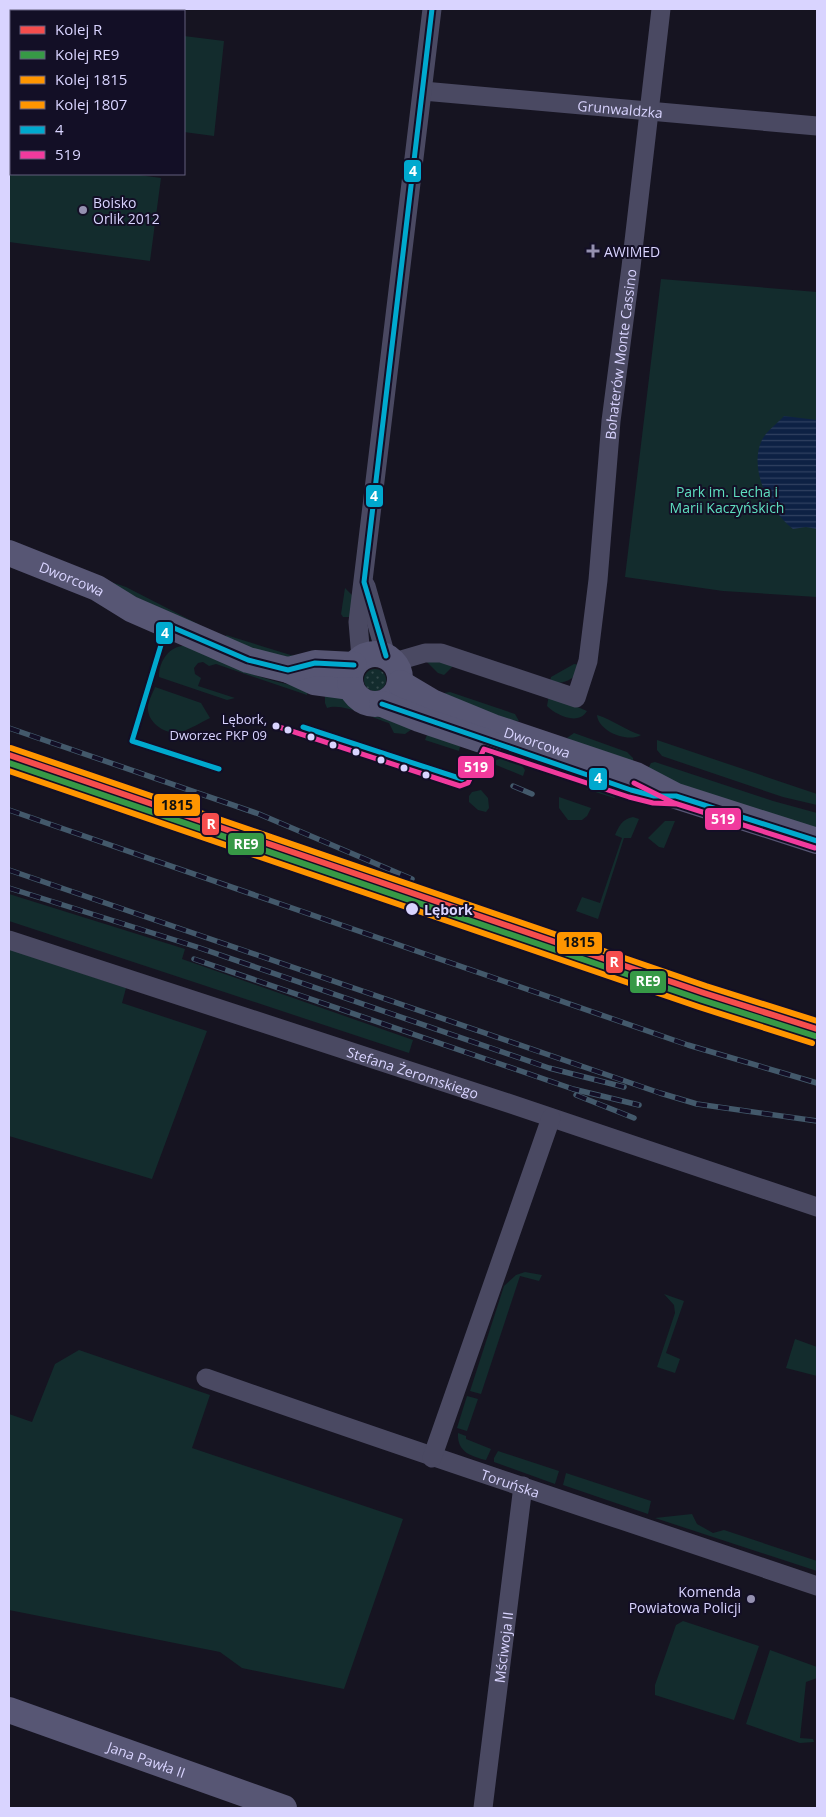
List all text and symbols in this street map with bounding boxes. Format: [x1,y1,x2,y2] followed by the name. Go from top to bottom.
[10,10,185,175] legend
[55,19,103,39] text: Kolej R
[55,44,119,64] text: Kolej RE9
[55,69,127,89] text: Kolej 1815
[55,94,127,114] text: Kolej 1807
[577,95,664,122] street label: Grunwaldzka
[55,119,64,139] text: 4
[55,144,81,164] text: 519
[403,159,422,183] line badge: 4
[409,161,417,180] text: 4
[93,193,160,228] place label: Boisko Orlik 2012
[77,204,89,216] marker: Boisko Orlik 2012
[604,242,660,261] place label: AWIMED
[586,244,600,258] marker: AWIMED
[600,268,640,440] street label: Bohaterów Monte Cassino
[670,482,784,517] park label: Park im. Lecha i Marii Kaczyńskich
[365,484,384,508] line badge: 4
[370,486,378,505] text: 4
[37,557,109,600] street label: Dworcowa
[155,621,174,645] line badge: 4
[161,623,169,642] text: 4
[170,710,267,744] place label: Lębork, Dworzec PKP 09
[271,721,281,731] marker: Lębork, Dworzec PKP 09
[502,722,573,762] street label: Dworcowa
[283,725,293,735] unlabelled marker
[306,732,316,742] unlabelled marker
[328,740,338,750] unlabelled marker
[351,747,361,757] unlabelled marker
[376,755,386,765] unlabelled marker
[457,755,495,779] line badge: 519
[464,757,488,776] text: 519
[399,763,409,773] unlabelled marker
[588,767,608,791] line badge: 4
[594,768,602,787] text: 4
[421,770,431,780] unlabelled marker
[153,793,201,817] line badge: 1815
[161,795,193,814] text: 1815
[704,807,742,831] line badge: 519
[711,809,735,828] text: 519
[201,812,220,836] line badge: R
[206,814,216,833] text: R
[227,832,265,856] line badge: RE9
[233,834,259,853] text: RE9
[424,900,473,919] place label: Lębork
[404,901,420,917] marker: Lębork
[556,931,603,955] line badge: 1815
[563,932,595,951] text: 1815
[605,950,624,974] line badge: R
[609,952,619,971] text: R
[629,970,667,994] line badge: RE9
[635,971,661,990] text: RE9
[345,1042,481,1102] street label: Stefana Żeromskiego
[479,1464,542,1502] street label: Toruńska
[629,1582,741,1617] place label: Komenda Powiatowa Policji
[745,1593,757,1605] marker: Komenda Powiatowa Policji
[489,1611,517,1684] street label: Mściwoja II
[103,1736,188,1782] street label: Jana Pawła II

